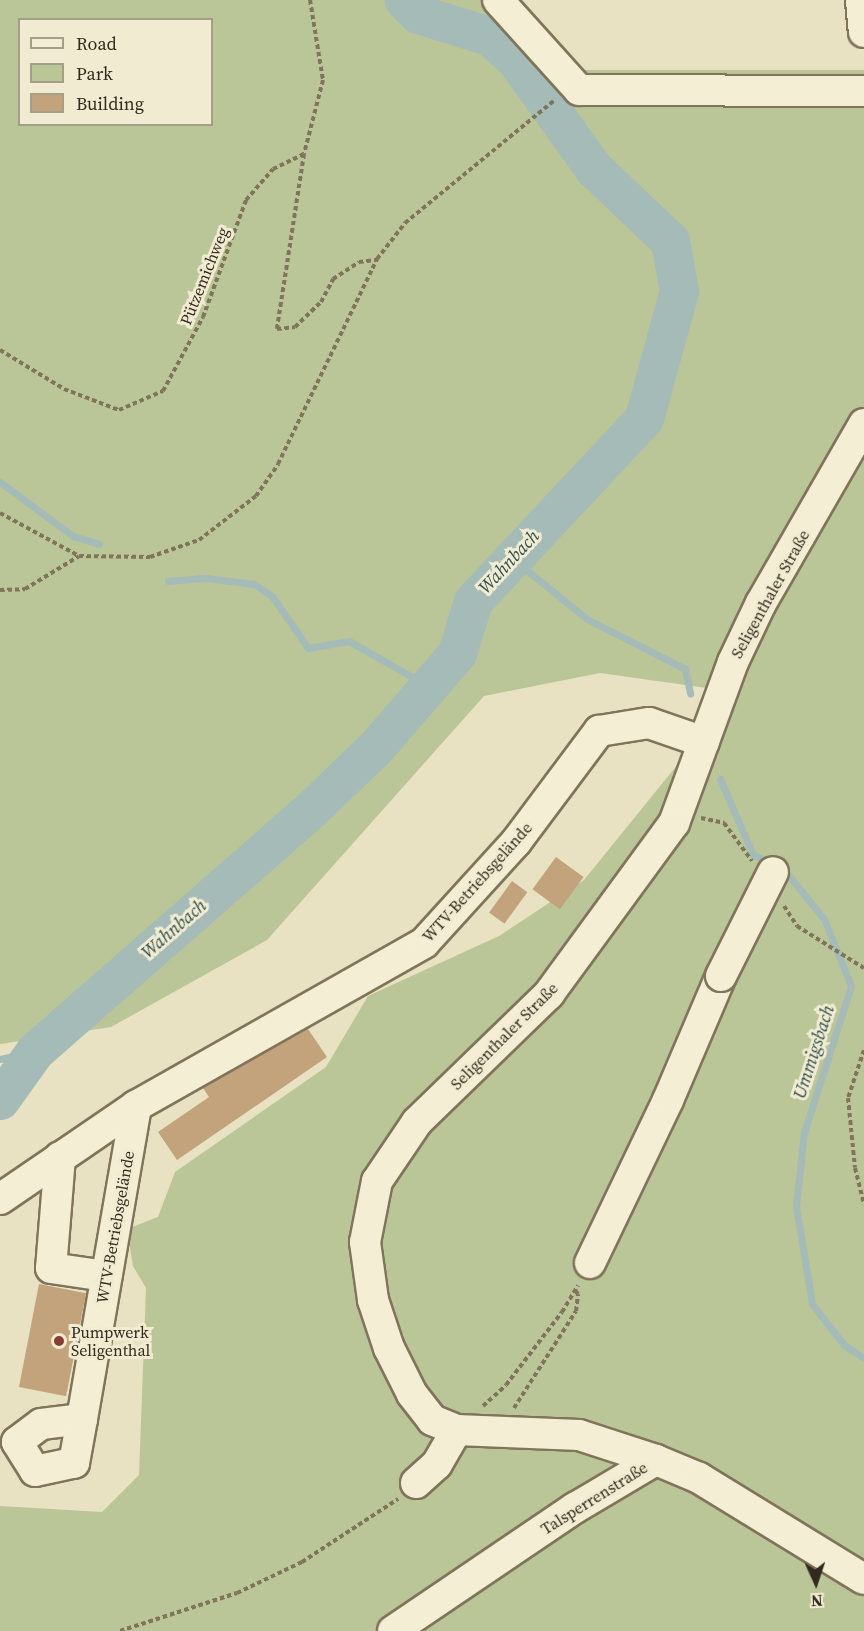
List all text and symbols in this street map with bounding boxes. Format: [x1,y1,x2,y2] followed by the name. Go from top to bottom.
[18,18,213,126] legend
[76,31,117,56] text: Road
[76,61,113,86] text: Park
[76,91,144,116] text: Building
[176,224,232,328] street label: Pützemichweg
[474,526,544,598] water label: Wahnbach
[727,527,813,661] street label: Seligenthaler Straße
[418,818,536,946] street label: WTV-Betriebsgelände
[137,895,211,963] water label: Wahnbach
[446,978,562,1094] street label: Seligenthaler Straße
[789,1002,839,1102] water label: Ummigsbach
[92,1149,138,1305] street label: WTV-Betriebsgelände
[71,1322,150,1360] place label: Pumpwerk Seligenthal
[52,1334,66,1348] marker: Pumpwerk Seligenthal
[537,1458,651,1538] street label: Talsperrenstraße
[786,1553,846,1613] north arrow
[811,1590,823,1612] text: N

